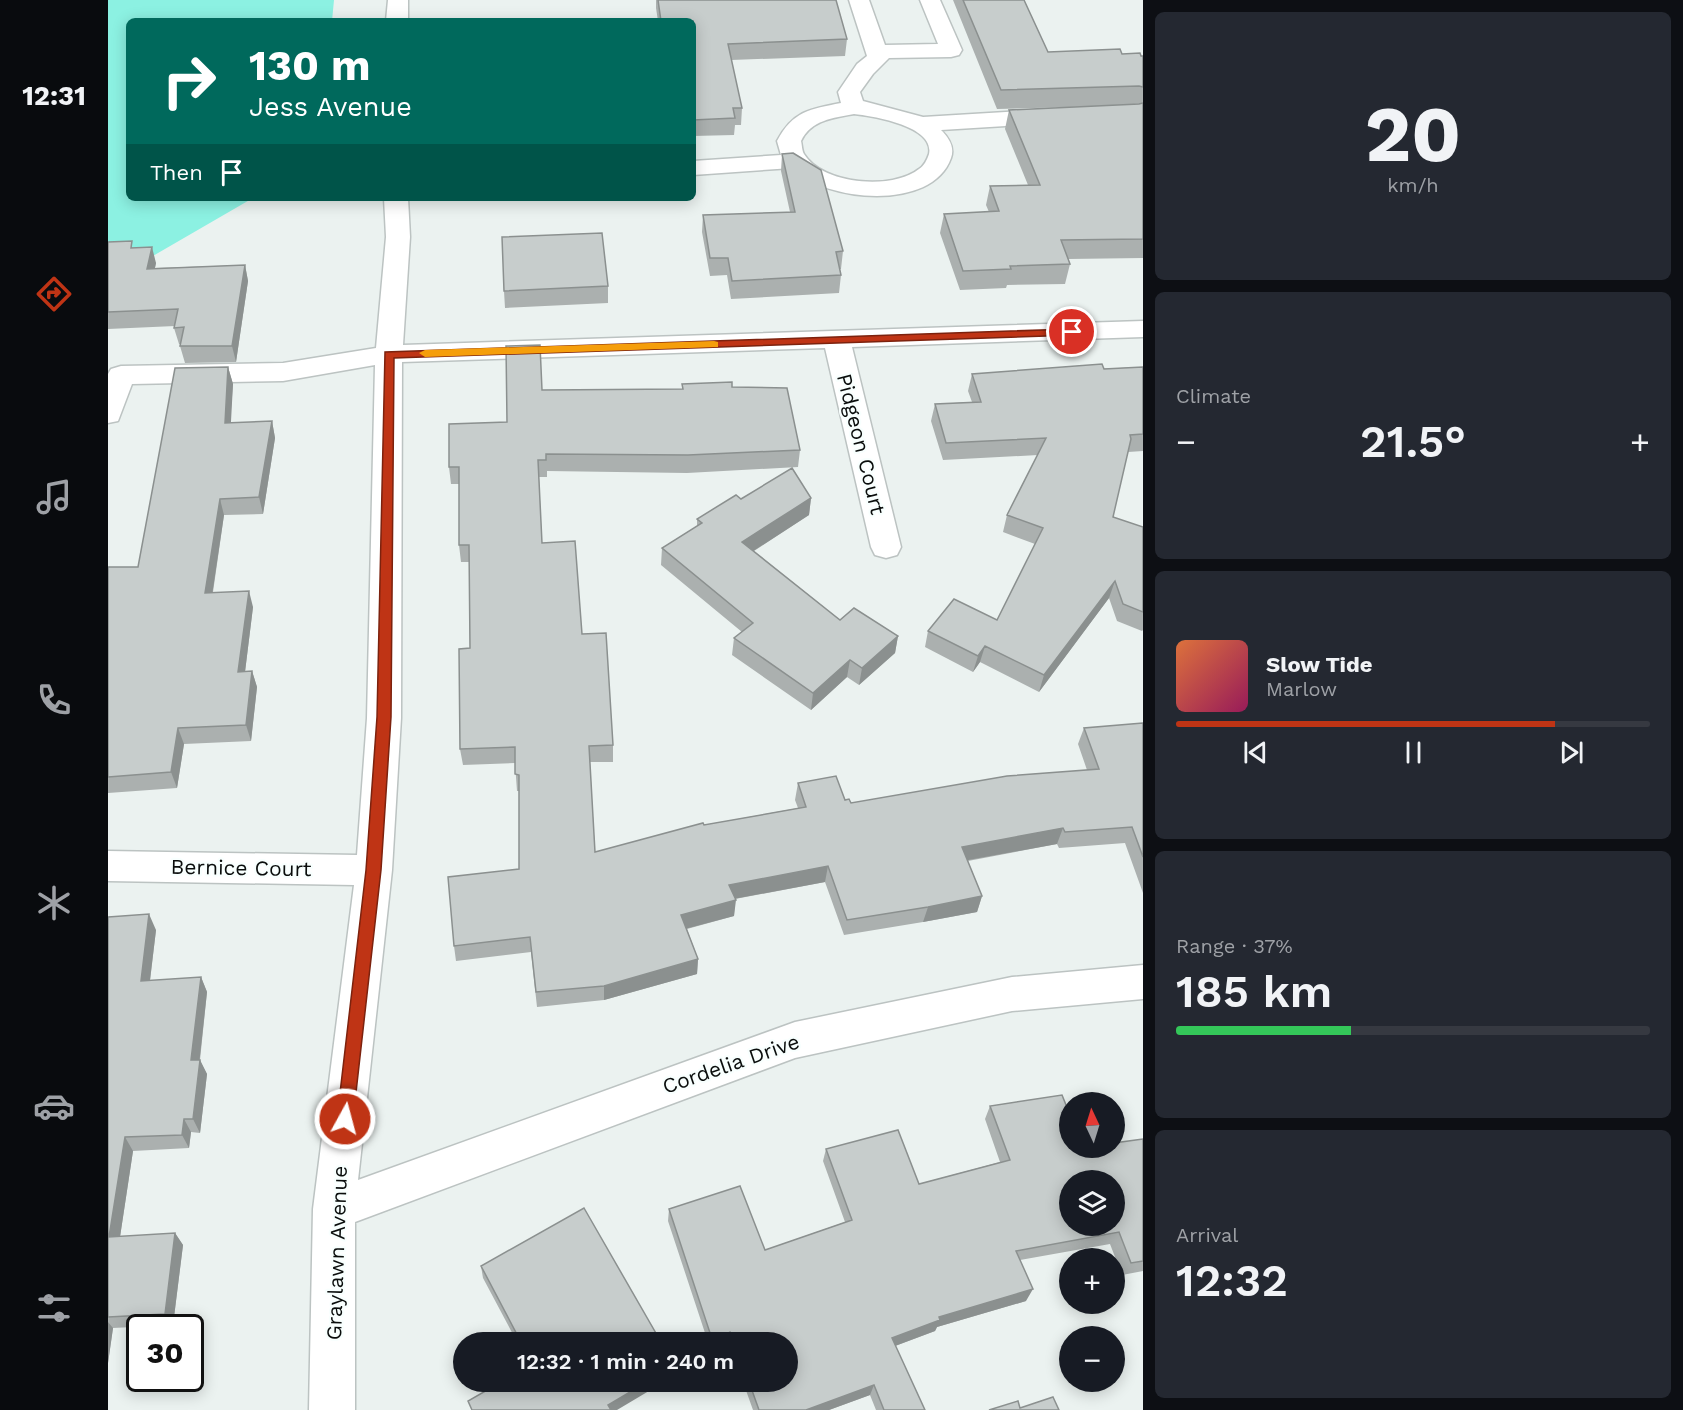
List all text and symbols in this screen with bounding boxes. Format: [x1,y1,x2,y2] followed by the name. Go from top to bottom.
[249,41,371,90] text: 130 m
[150,42,228,120] icon: right
[22,80,86,112] text: 12:31
[1365,88,1461,180] text: 20
[249,91,412,123] text: Jess Avenue
[215,156,248,189] icon: arrive
[150,160,203,185] text: Then
[1387,173,1439,197] text: km/h
[33,273,75,315] icon: directions
[1046,306,1097,357] pin
[1055,315,1088,348] icon: arrive
[832,371,891,517] street label: Pidgeon Court
[1176,384,1251,408] text: Climate
[1360,415,1466,468] text: 21.5°
[1176,422,1196,461] text: −
[1630,422,1650,461] text: +
[33,476,75,518] icon: music
[1266,652,1373,677] text: Slow Tide
[1266,677,1337,701] text: Marlow
[33,679,75,721] icon: phone
[1239,736,1272,769] icon: previous
[1397,736,1430,769] icon: pause
[1555,736,1588,769] icon: next
[170,854,312,881] street label: Bernice Court
[33,882,75,924] icon: climate
[1176,934,1293,958] text: Range · 37%
[1176,965,1332,1018] text: 185 km
[659,1028,803,1099] street label: Cordelia Drive
[33,1085,75,1127] icon: car
[313,1087,377,1151] position arrow
[1059,1092,1125,1158] north arrow
[1059,1092,1125,1392] map controls
[321,1165,352,1341] street label: Graylawn Avenue
[1059,1170,1125,1236] button: layers
[1176,1223,1238,1247] text: Arrival
[1059,1248,1125,1314] button: +
[1176,1254,1288,1307] text: 12:32
[33,1287,75,1329] icon: filters
[126,1314,204,1392] speed limit sign: 30
[1059,1326,1125,1392] button: −
[517,1349,734,1374] text: 12:32 · 1 min · 240 m

